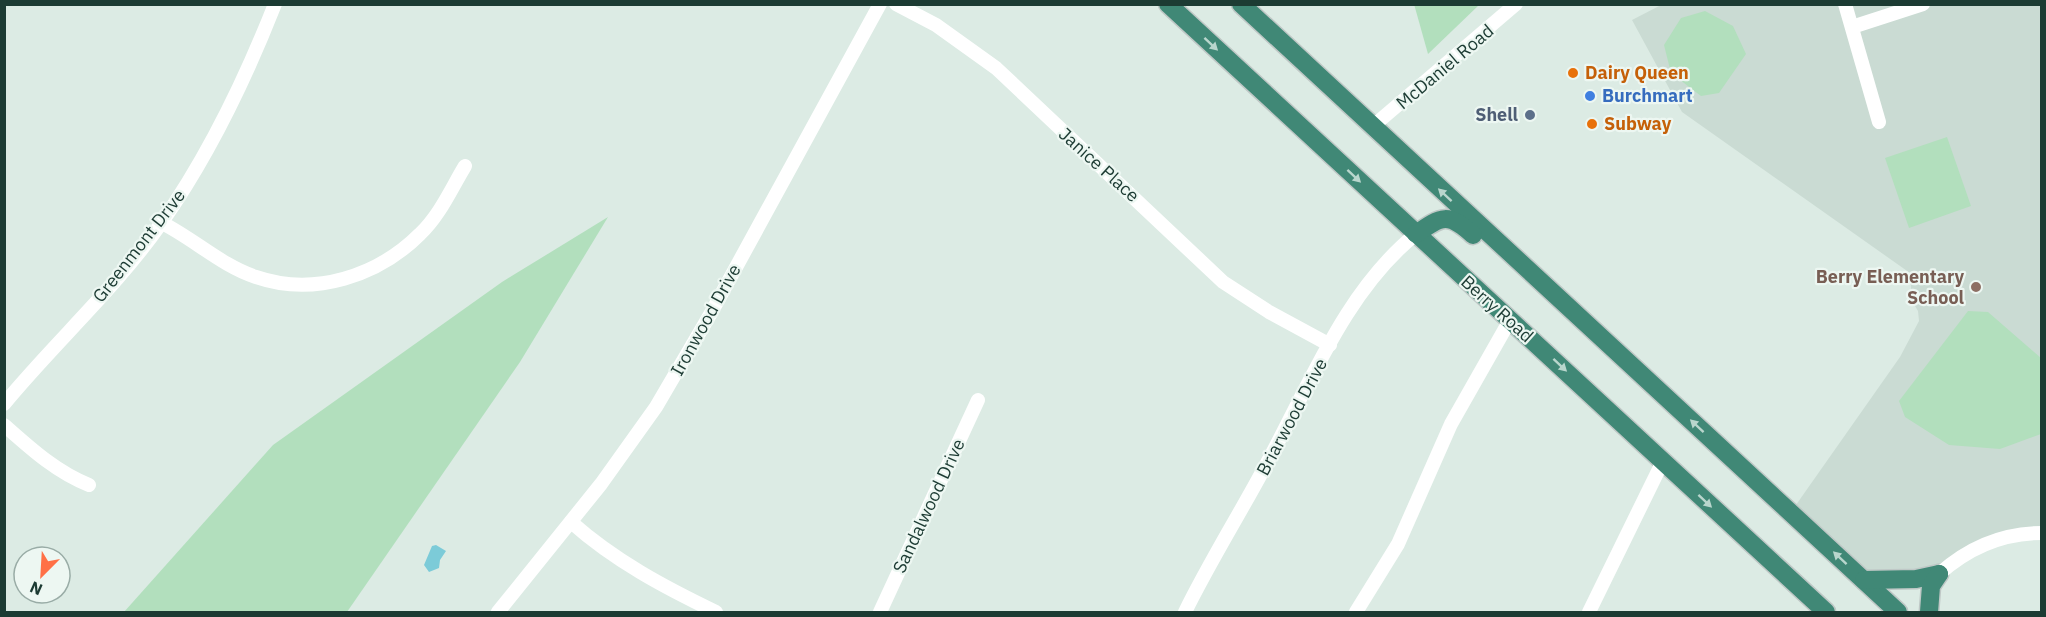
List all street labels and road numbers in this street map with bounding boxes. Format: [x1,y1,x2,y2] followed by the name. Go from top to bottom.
[1391,19,1498,114] street label: McDaniel Road
[1054,122,1145,207] street label: Janice Place
[87,184,190,307] street label: Greenmont Drive
[665,260,746,380] street label: Ironwood Drive
[1456,270,1538,347] street label: Berry Road
[1251,354,1332,479] street label: Briarwood Drive
[887,435,970,577] street label: Sandalwood Drive

